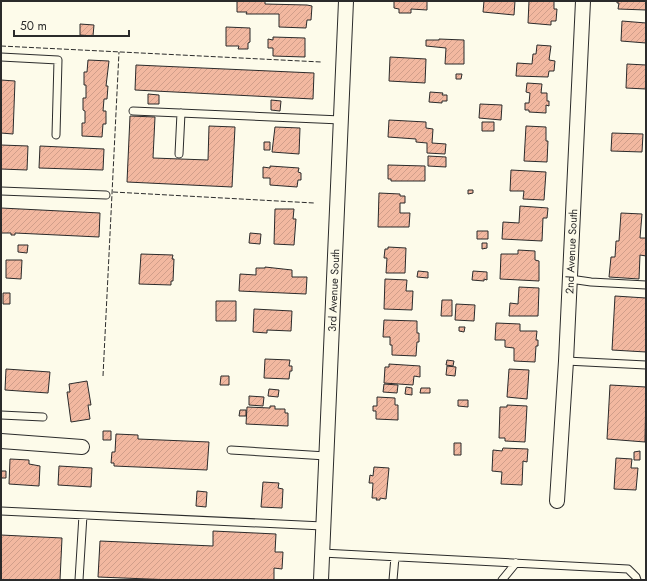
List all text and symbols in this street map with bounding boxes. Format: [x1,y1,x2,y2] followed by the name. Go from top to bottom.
[14,12,129,38] scale bar
[20,17,47,35] text: 50 m
[561,208,581,294] street label: 2nd Avenue South
[324,248,343,332] street label: 3rd Avenue South

